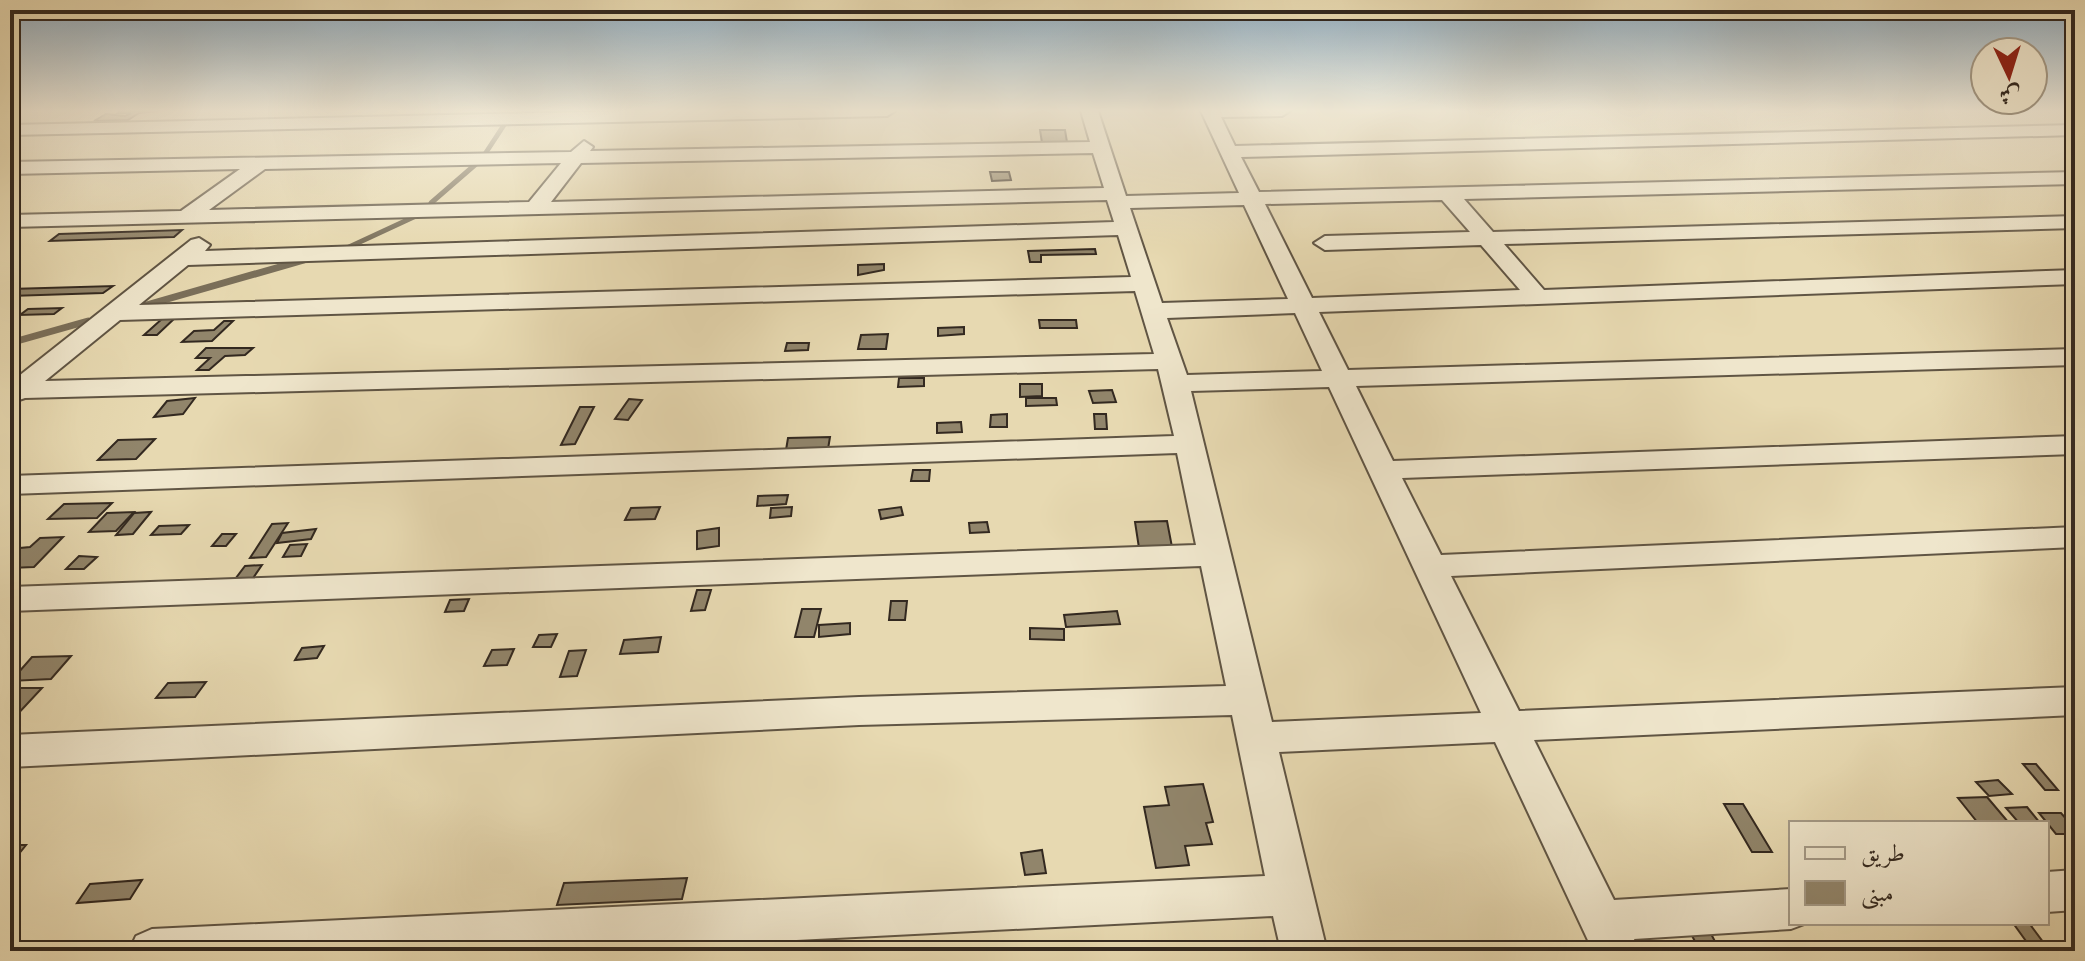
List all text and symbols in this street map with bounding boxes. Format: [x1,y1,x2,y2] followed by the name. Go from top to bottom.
[1969,36,2049,116] north arrow
[1998,79,2022,113] text: ش
[1789,821,2049,925] legend
[1861,835,1905,870] text: طريق
[1861,875,1894,910] text: مبنى

